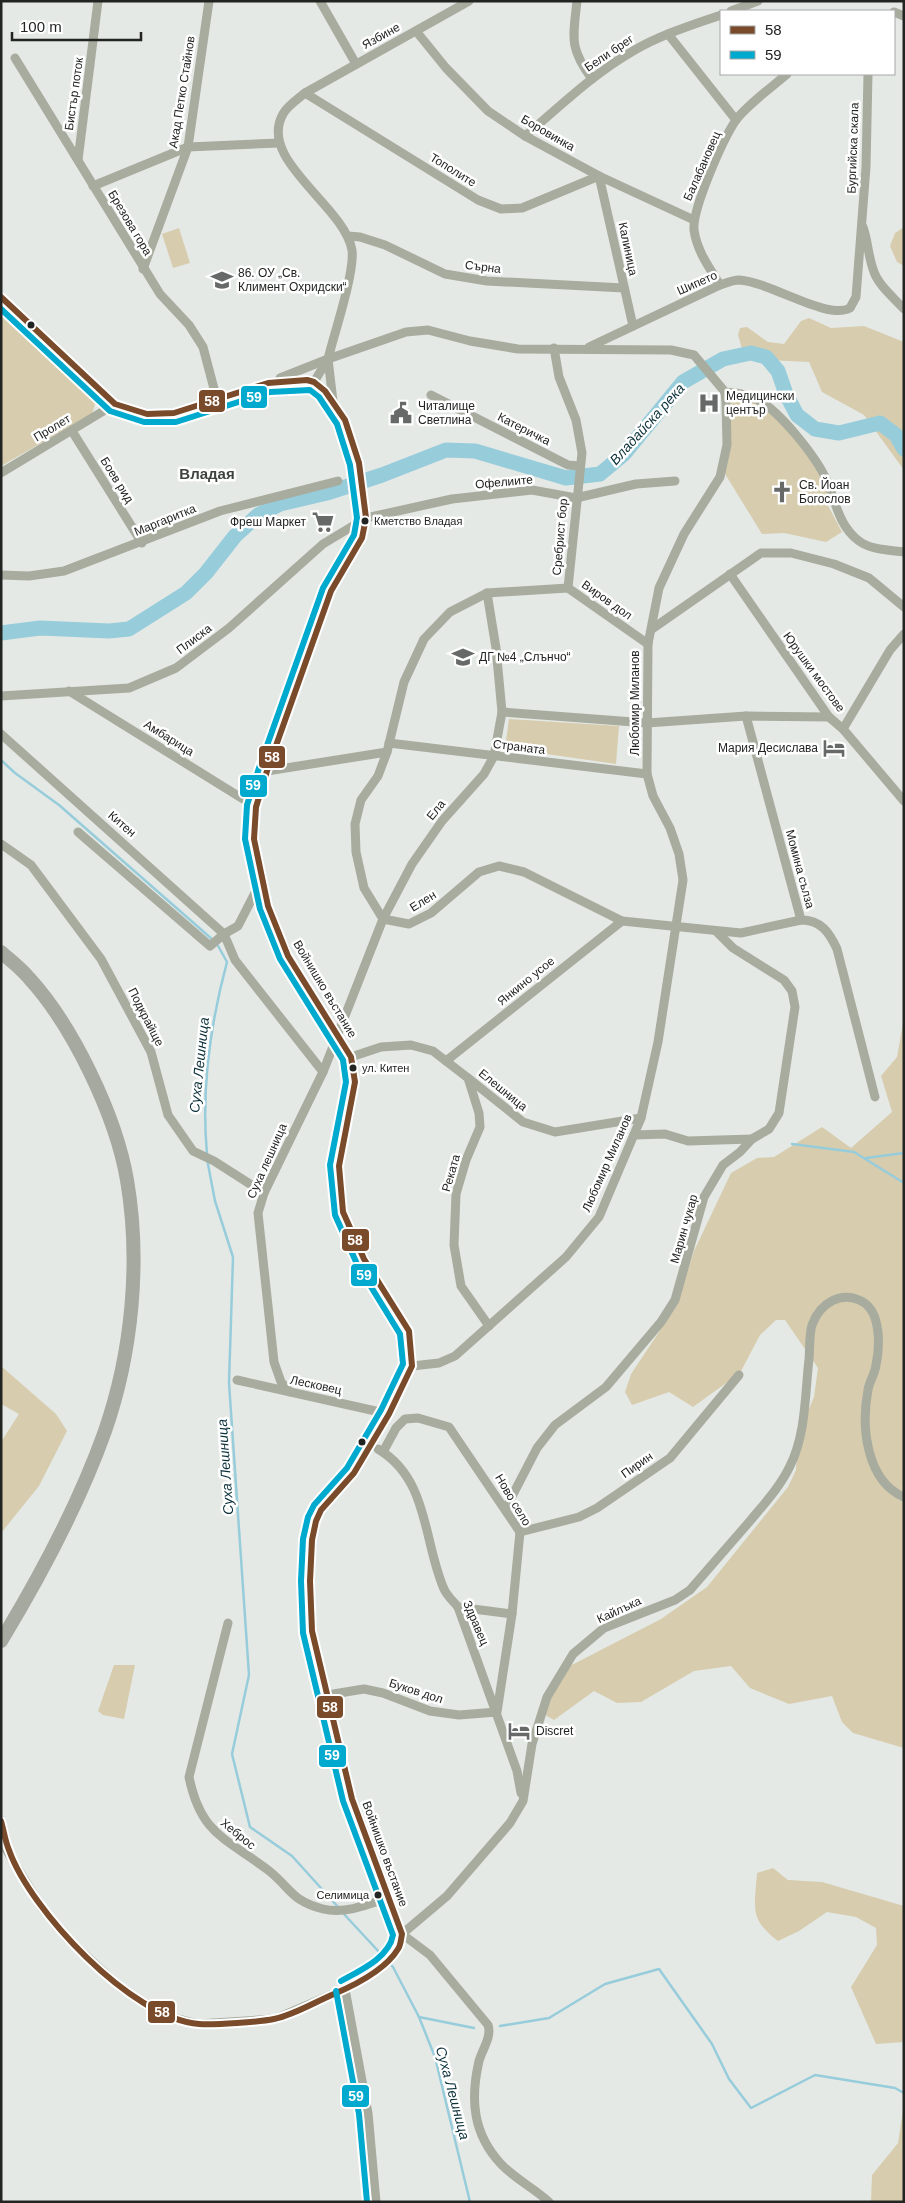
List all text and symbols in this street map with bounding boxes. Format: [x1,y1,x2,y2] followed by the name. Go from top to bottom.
[12,10,141,42] scale bar
[720,10,895,75] legend
[20,18,62,35] text: 100 m
[360,20,403,52] street label: Язбине
[765,21,782,38] text: 58
[582,31,637,74] street label: Бели брег
[166,35,198,149] street label: Акад Петко Стайнов
[765,46,782,63] text: 59
[62,56,86,132] street label: Бистър поток
[844,102,862,194] street label: Бургийска скала
[519,112,578,154] street label: Боровинка
[680,129,724,203] street label: Балабановец
[427,150,479,190] street label: Тополите
[105,188,155,258] street label: Брезова гора
[616,221,641,277] street label: Калиница
[464,258,502,276] street label: Сърна
[238,266,347,294] place label: 86. ОУ „Св. Климент Охридски“
[209,267,235,293] school or university icon: 86. ОУ „Св. Климент Охридски“
[675,268,720,298] street label: Шипето
[26,320,36,330] unlabelled marker
[606,380,688,468] water label: Владайска река
[240,385,268,409] line badge: 59
[198,389,226,413] line badge: 58
[246,389,262,405] text: 59
[726,389,794,417] place label: Медицински център
[696,390,722,416] hospital icon: Медицински център
[204,393,220,409] text: 58
[418,399,475,427] place label: Читалище Светлина
[388,400,414,426] public building icon: Читалище Светлина
[495,410,553,448] street label: Катеричка
[31,411,73,444] street label: Пролет
[97,455,137,505] street label: Боев рид
[179,465,235,482] district label: Владая
[475,472,534,491] street label: Офелиите
[799,477,851,506] place label: Св. Йоан Богослов
[769,479,795,505] church icon: Св. Йоан Богослов
[550,498,570,576] street label: Сребрист бор
[132,501,198,539] street label: Маргаритка
[310,509,336,535] supermarket icon: Фреш Маркет
[230,515,306,529] place label: Фреш Маркет
[374,515,462,527] place label: Кметство Владая
[360,516,370,526] marker: Кметство Владая
[579,578,635,622] street label: Виров дол
[174,621,215,657] street label: Плиска
[780,629,848,715] street label: Юрушки мостове
[450,644,476,670] school or university icon: ДГ №4 „Слънчо“
[479,650,571,664] place label: ДГ №4 „Слънчо“
[628,650,642,756] street label: Любомир Миланов
[141,717,197,759] street label: Амбарица
[821,735,847,761] hotel icon: Мария Десислава
[492,737,546,757] street label: Страната
[718,741,818,755] place label: Мария Десислава
[258,745,286,769] line badge: 58
[264,749,280,765] text: 58
[239,774,268,798] line badge: 59
[245,777,261,793] text: 59
[424,797,448,823] street label: Ела
[105,808,139,840] street label: Китен
[783,828,817,910] street label: Момина сълза
[407,888,439,914] street label: Елен
[290,938,360,1041] street label: Войнишко въстание
[495,954,558,1008] street label: Янкино усое
[125,985,167,1049] street label: Подкрайще
[186,1016,212,1114] water label: Суха Лешница
[362,1062,409,1074] place label: ул. Китен
[348,1063,358,1073] marker: ул. Китен
[476,1066,530,1114] street label: Елешница
[579,1112,635,1214] street label: Любомир Миланов
[244,1121,290,1201] street label: Суха лешница
[439,1152,463,1193] street label: Реката
[667,1193,701,1265] street label: Марин чукар
[341,1228,370,1252] line badge: 58
[347,1232,363,1248] text: 58
[350,1263,378,1287] line badge: 59
[356,1267,372,1283] text: 59
[289,1373,343,1397] street label: Лесковец
[214,1418,236,1515] water label: Суха Лешница
[357,1437,367,1447] unlabelled marker
[619,1449,655,1481] street label: Пирин
[492,1472,534,1529] street label: Ново село
[595,1594,644,1626] street label: Кайлъка
[460,1598,492,1648] street label: Здравец
[387,1676,445,1706] street label: Буков дол
[316,1695,344,1719] line badge: 58
[322,1699,338,1715] text: 58
[506,1718,532,1744] hotel icon: Discret
[536,1724,574,1738] place label: Discret
[318,1744,347,1768] line badge: 59
[324,1747,340,1763] text: 59
[359,1799,411,1909] street label: Войнишко въстание
[218,1816,258,1852] street label: Хеброс
[317,1889,370,1901] place label: Селимица
[373,1890,383,1900] marker: Селимица
[147,2000,176,2024] line badge: 58
[154,2004,170,2020] text: 58
[433,2045,473,2142] water label: Суха Лешница
[341,2084,370,2108] line badge: 59
[348,2088,364,2104] text: 59

